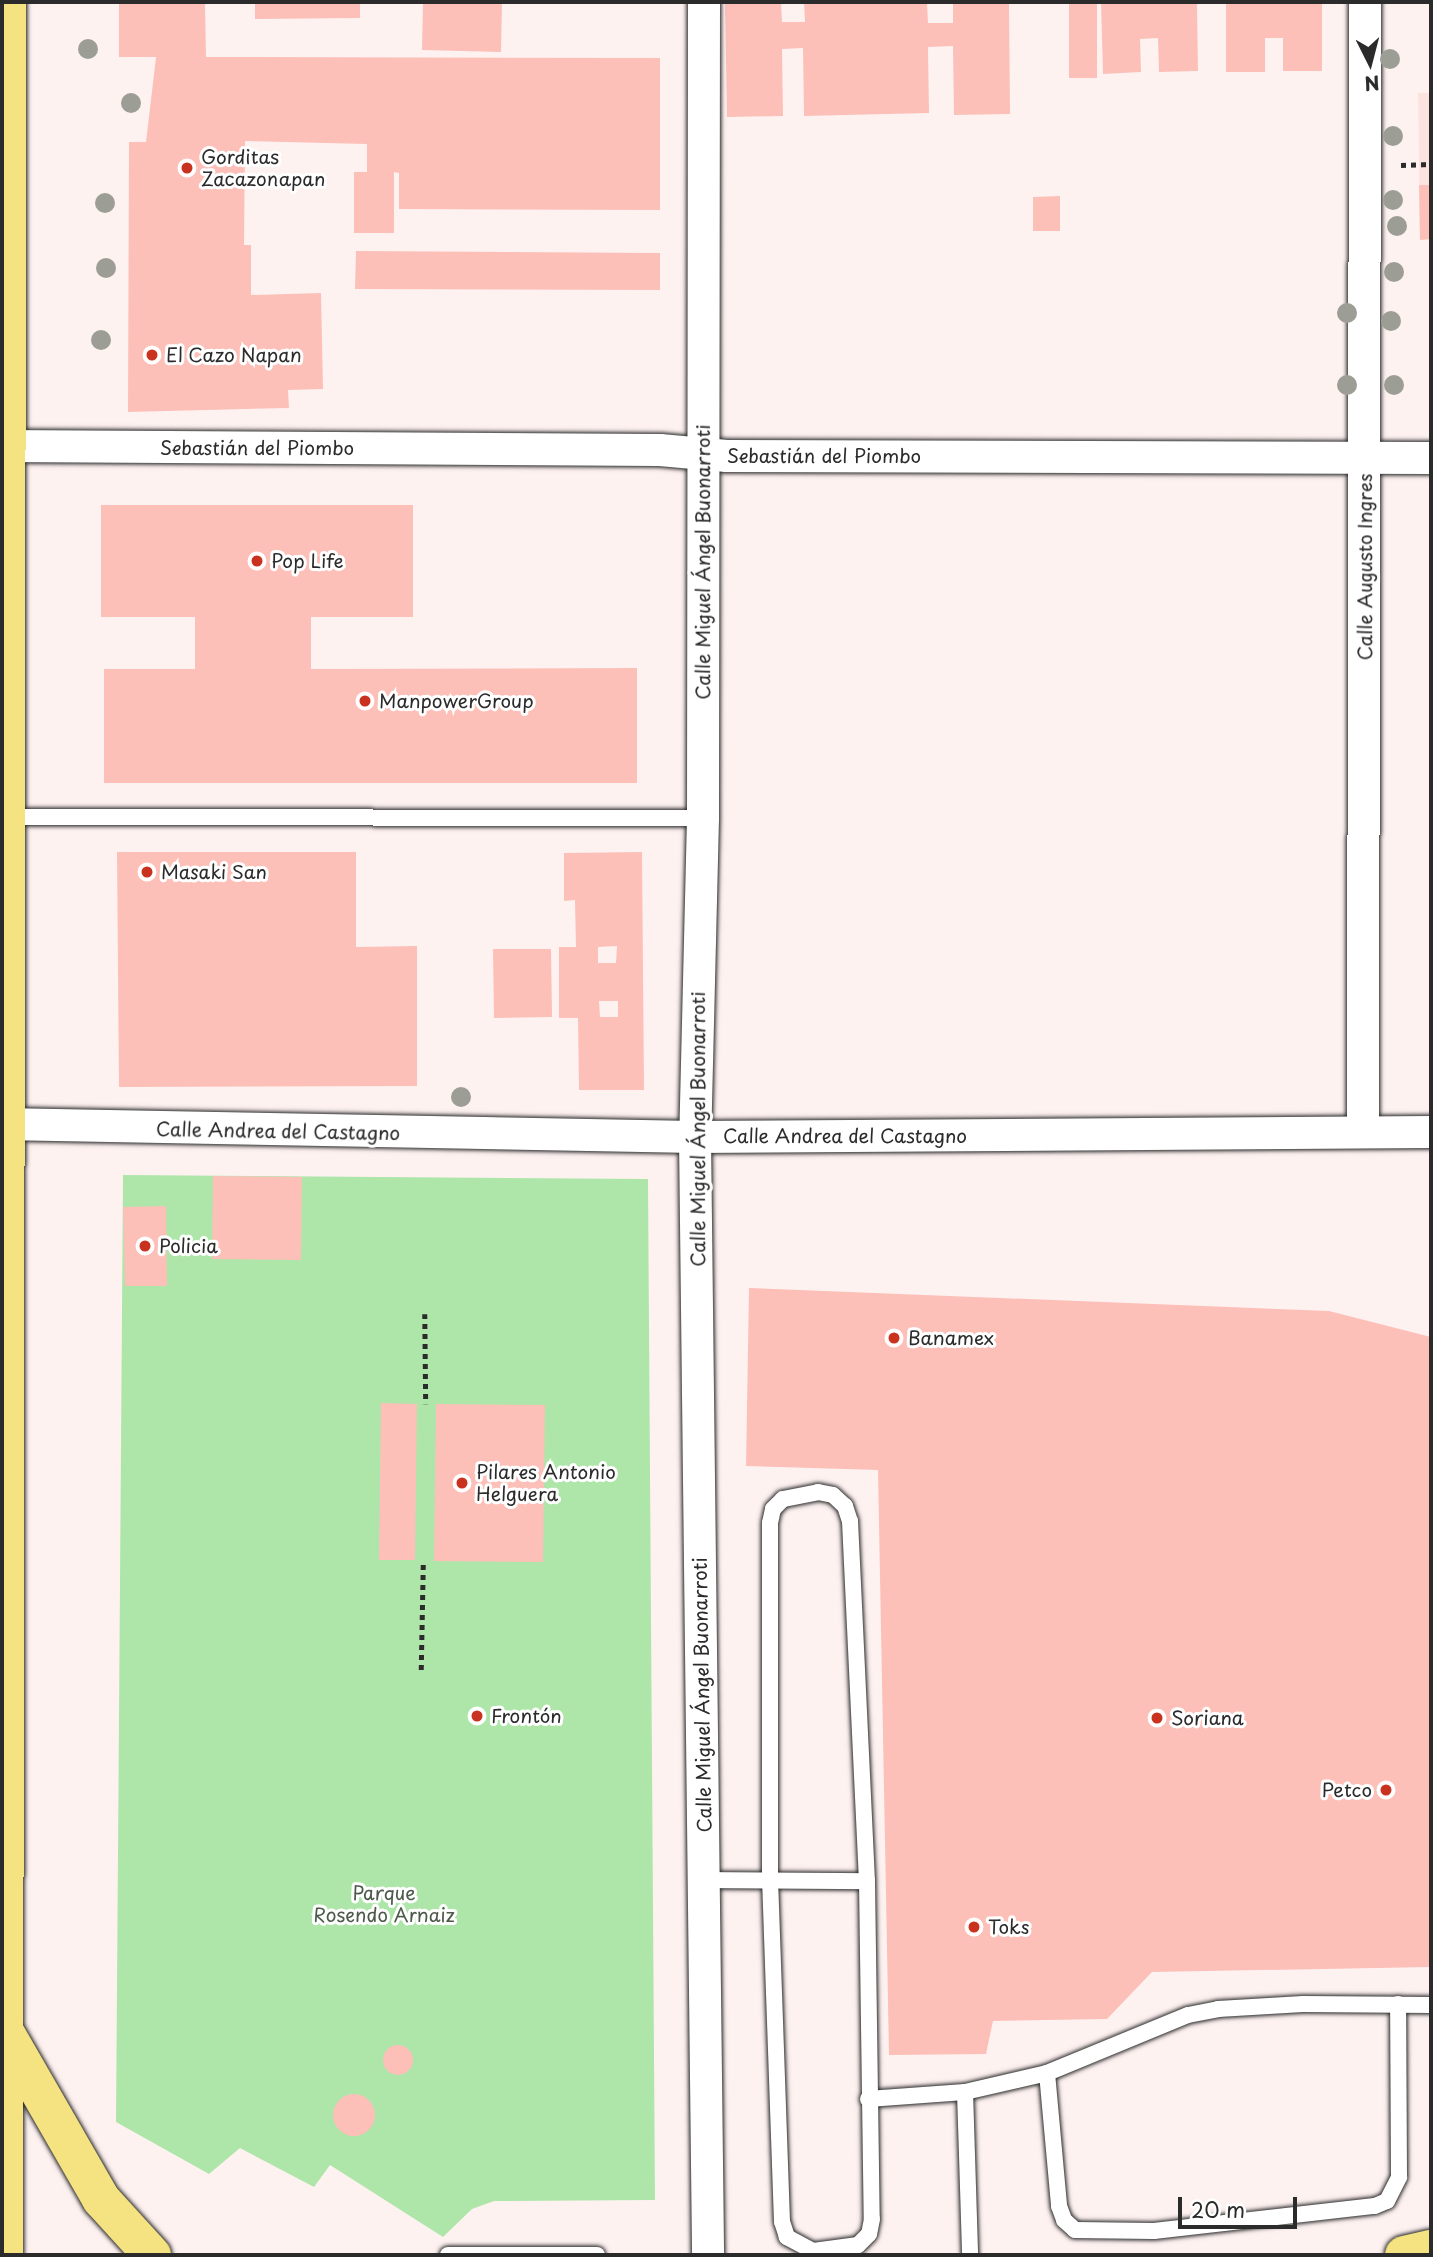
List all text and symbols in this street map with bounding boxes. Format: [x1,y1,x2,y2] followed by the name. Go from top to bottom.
[1335,28,1405,98] north arrow
[1363,69,1381,99] text: N
[201,146,325,190] place label: Gorditas Zacazonapan
[179,160,195,176] marker: Gorditas Zacazonapan
[166,344,301,366] place label: El Cazo Napan
[144,347,160,363] marker: El Cazo Napan
[692,423,714,701] street label: Calle Miguel Ángel Buonarroti
[160,437,354,459] street label: Sebastián del Piombo
[727,445,921,467] street label: Sebastián del Piombo
[1354,473,1376,661] street label: Calle Augusto Ingres
[271,550,343,572] place label: Pop Life
[249,553,265,569] marker: Pop Life
[379,690,534,712] place label: ManpowerGroup
[357,693,373,709] marker: ManpowerGroup
[161,861,268,883] place label: Masaki San
[139,864,155,880] marker: Masaki San
[687,990,709,1268] street label: Calle Miguel Ángel Buonarroti
[154,1117,402,1145] street label: Calle Andrea del Castagno
[721,1125,969,1147] street label: Calle Andrea del Castagno
[159,1235,218,1257] place label: Policia
[137,1238,153,1254] marker: Policia
[908,1327,994,1349] place label: Banamex
[886,1330,902,1346] marker: Banamex
[476,1461,616,1505] place label: Pilares Antonio Helguera
[454,1475,470,1491] marker: Pilares Antonio Helguera
[688,1556,716,1834] street label: Calle Miguel Ángel Buonarroti
[491,1705,562,1727] place label: Frontón
[1171,1707,1244,1729] place label: Soriana
[469,1708,485,1724] marker: Frontón
[1149,1710,1165,1726] marker: Soriana
[1322,1779,1372,1801] place label: Petco
[1378,1782,1394,1798] marker: Petco
[313,1882,455,1926] park label: Parque Rosendo Arnaiz
[988,1916,1029,1938] place label: Toks
[966,1919,982,1935] marker: Toks
[1181,2184,1300,2228] scale bar
[1191,2193,1245,2225] text: 20 m

